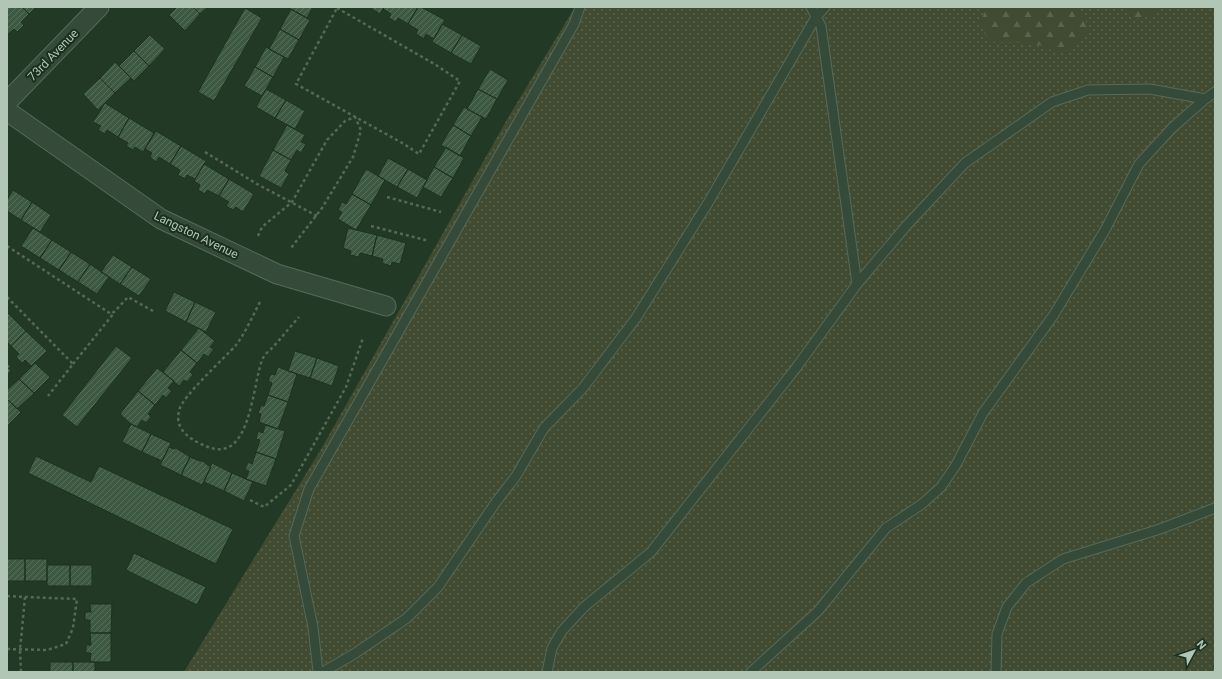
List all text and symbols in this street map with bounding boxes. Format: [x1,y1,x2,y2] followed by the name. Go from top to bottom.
[25,26,81,84] street label: 73rd Avenue
[152,209,240,261] street label: Langston Avenue
[1174,631,1214,671] north arrow
[1194,638,1209,652] text: N

